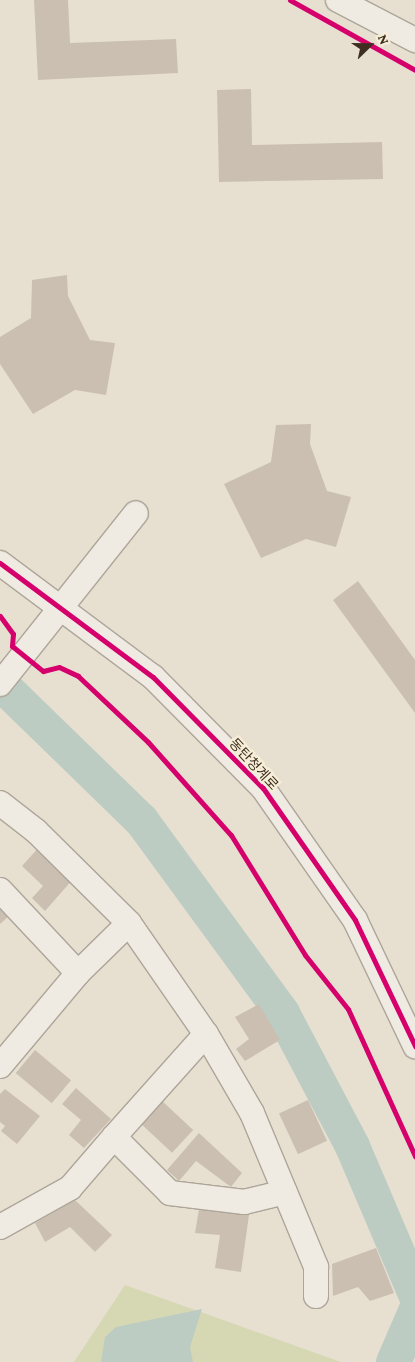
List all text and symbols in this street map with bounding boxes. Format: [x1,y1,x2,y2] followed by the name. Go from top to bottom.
[345,20,395,70] north arrow
[375,32,393,47] text: N
[226,735,282,793] street label: 동탄청계로

